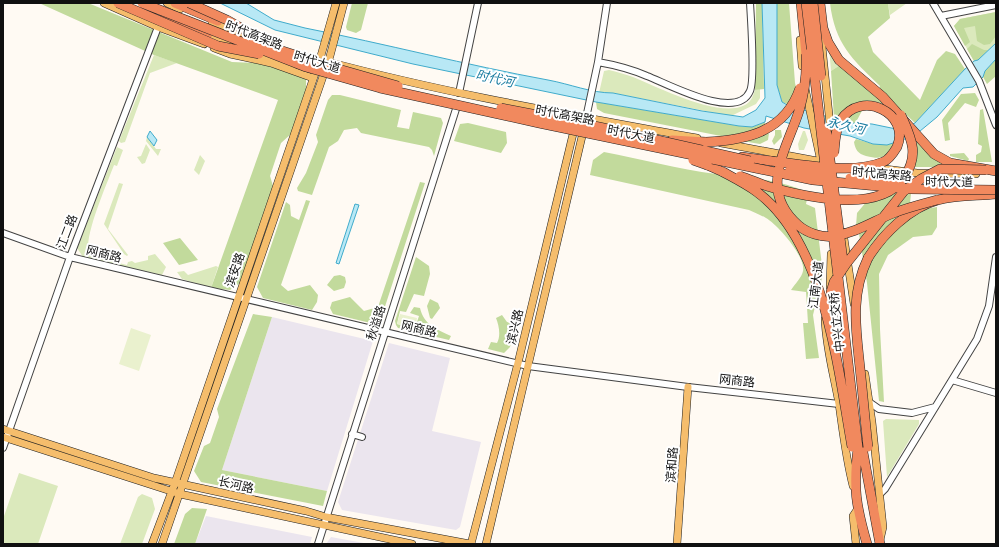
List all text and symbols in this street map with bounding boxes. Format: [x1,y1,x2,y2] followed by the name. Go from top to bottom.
[223,17,285,52] street label: 时代高架路
[292,47,342,76] street label: 时代大道
[474,65,519,91] water label: 时代河
[534,101,596,128] street label: 时代高架路
[825,112,870,139] water label: 永久河
[606,122,656,145] street label: 时代大道
[851,163,913,184] street label: 时代高架路
[925,174,973,189] street label: 时代大道
[53,212,80,251] street label: 江二路
[85,242,123,265] street label: 网商路
[222,250,247,289] street label: 滨安路
[805,260,826,310] street label: 江南大道
[826,291,847,353] street label: 中兴立交桥
[363,303,388,342] street label: 秋溢路
[503,308,526,346] street label: 滨兴路
[400,317,438,340] street label: 网商路
[718,371,756,390] street label: 网商路
[663,446,680,483] street label: 滨和路
[217,473,255,496] street label: 长河路

